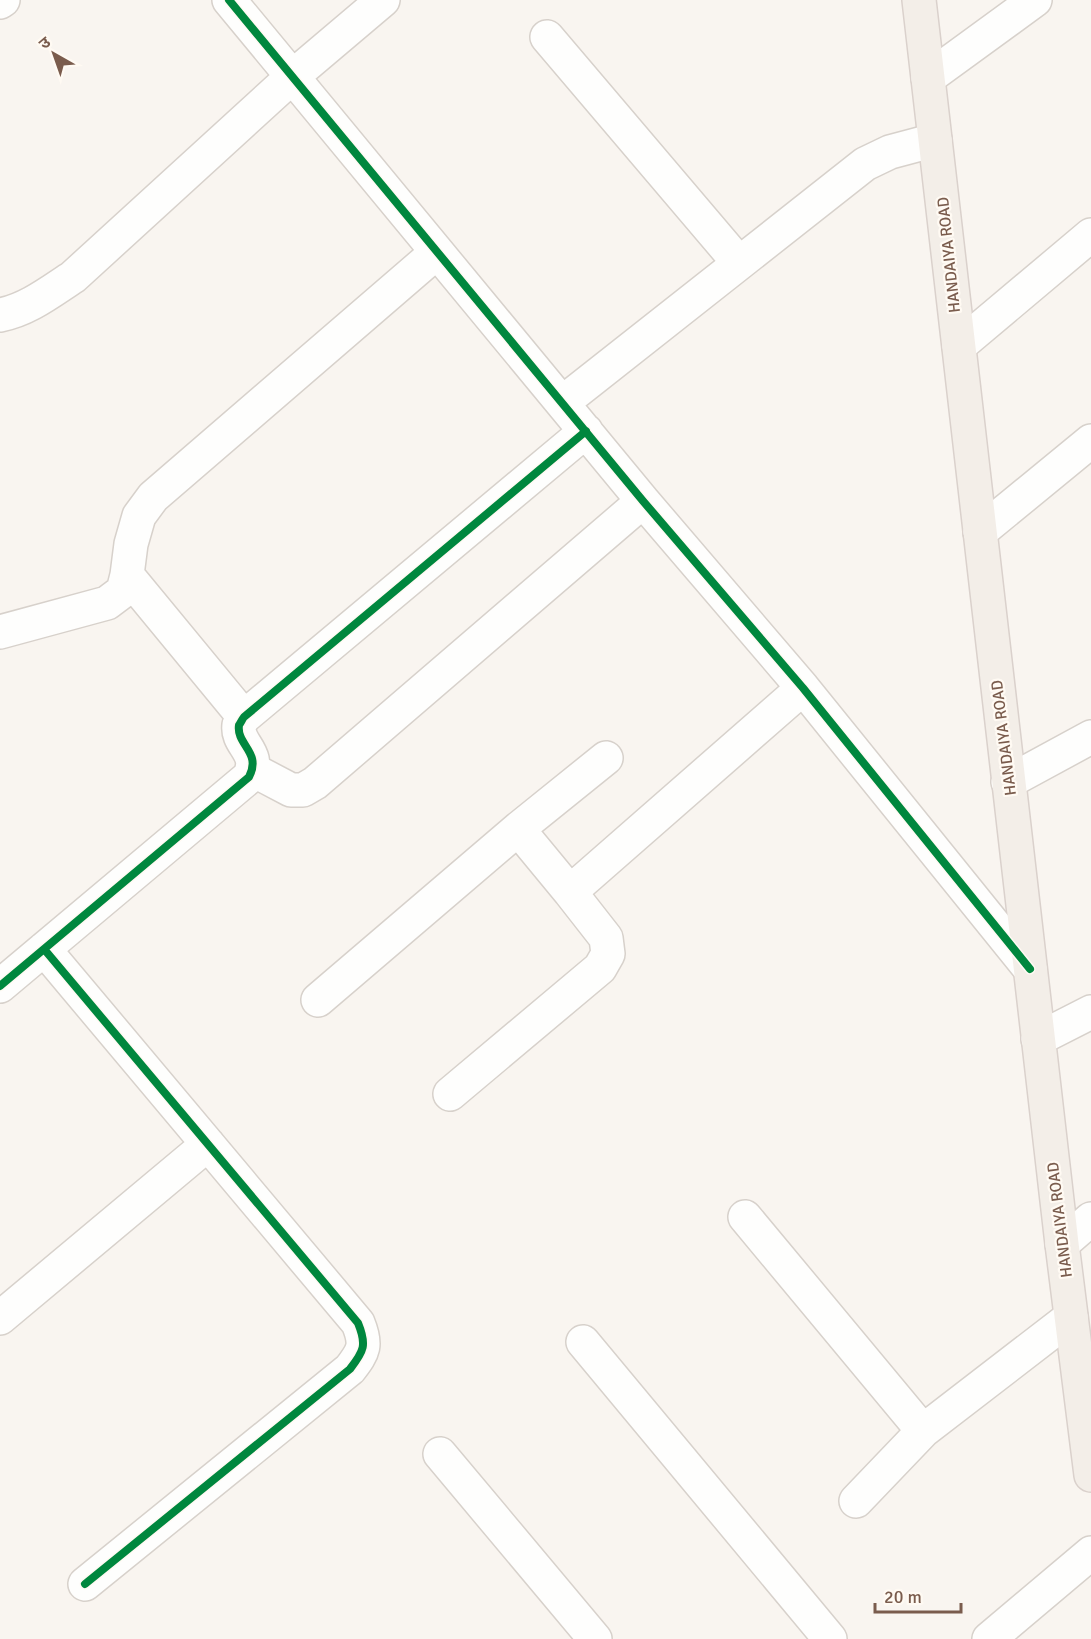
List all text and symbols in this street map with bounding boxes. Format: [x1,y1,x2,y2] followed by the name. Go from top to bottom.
[24,24,84,84] north arrow
[35,32,55,54] text: उ
[933,196,965,314] street label: HANDAIYA ROAD
[987,679,1021,797] street label: HANDAIYA ROAD
[1043,1161,1077,1279] street label: HANDAIYA ROAD
[875,1576,960,1614] scale bar
[884,1586,922,1608] text: 20 m

